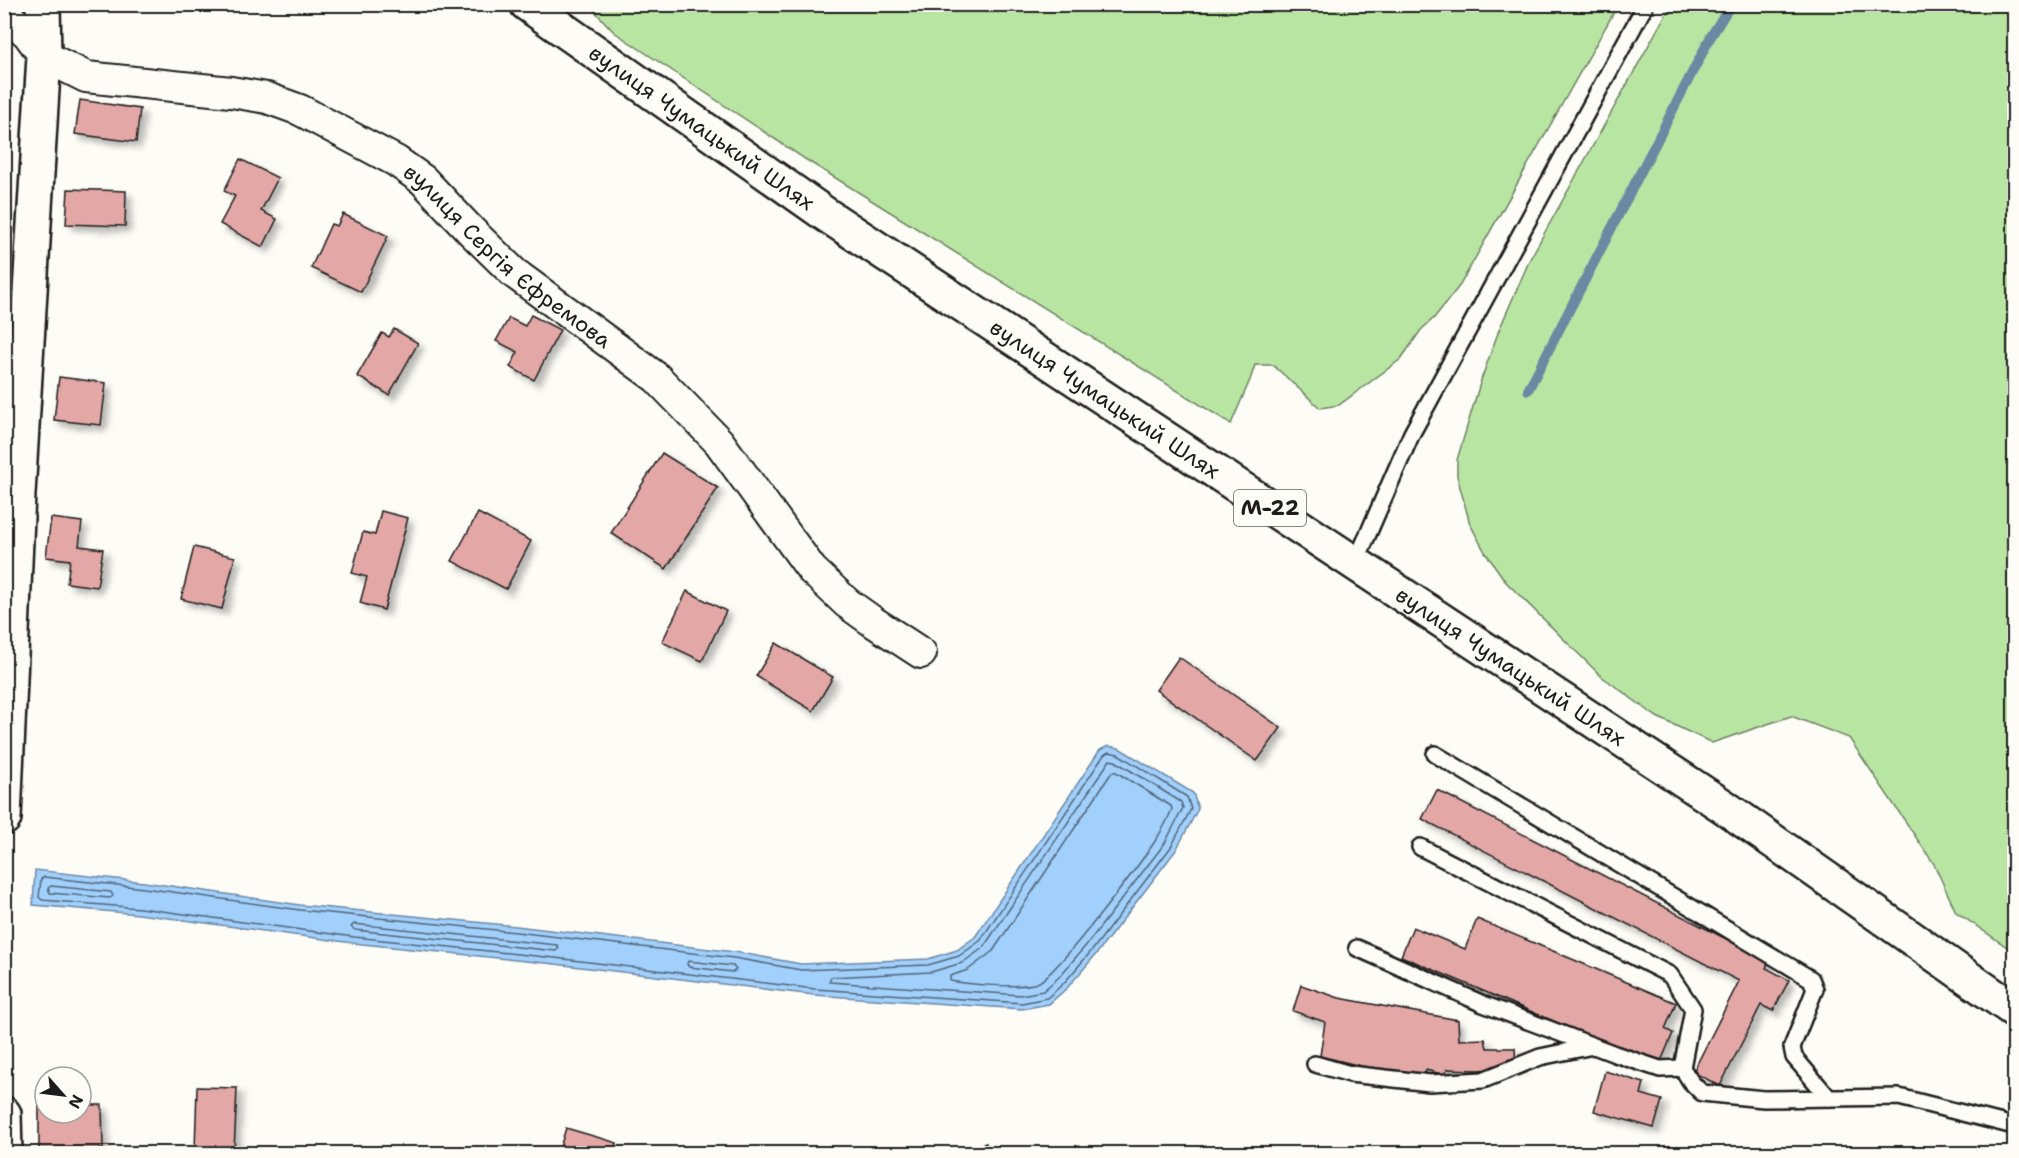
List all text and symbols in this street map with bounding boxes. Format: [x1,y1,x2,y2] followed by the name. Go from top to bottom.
[583,38,820,217] street label: вулиця Чумацький Шлях
[398,157,617,355] street label: вулиця Сергія Єфремова
[984,313,1225,485] street label: вулиця Чумацький Шлях
[1234,490,1306,526] road number: М-22
[1390,580,1631,753] street label: вулиця Чумацький Шлях
[33,1065,93,1125] north arrow
[64,1091,88,1112] text: N

